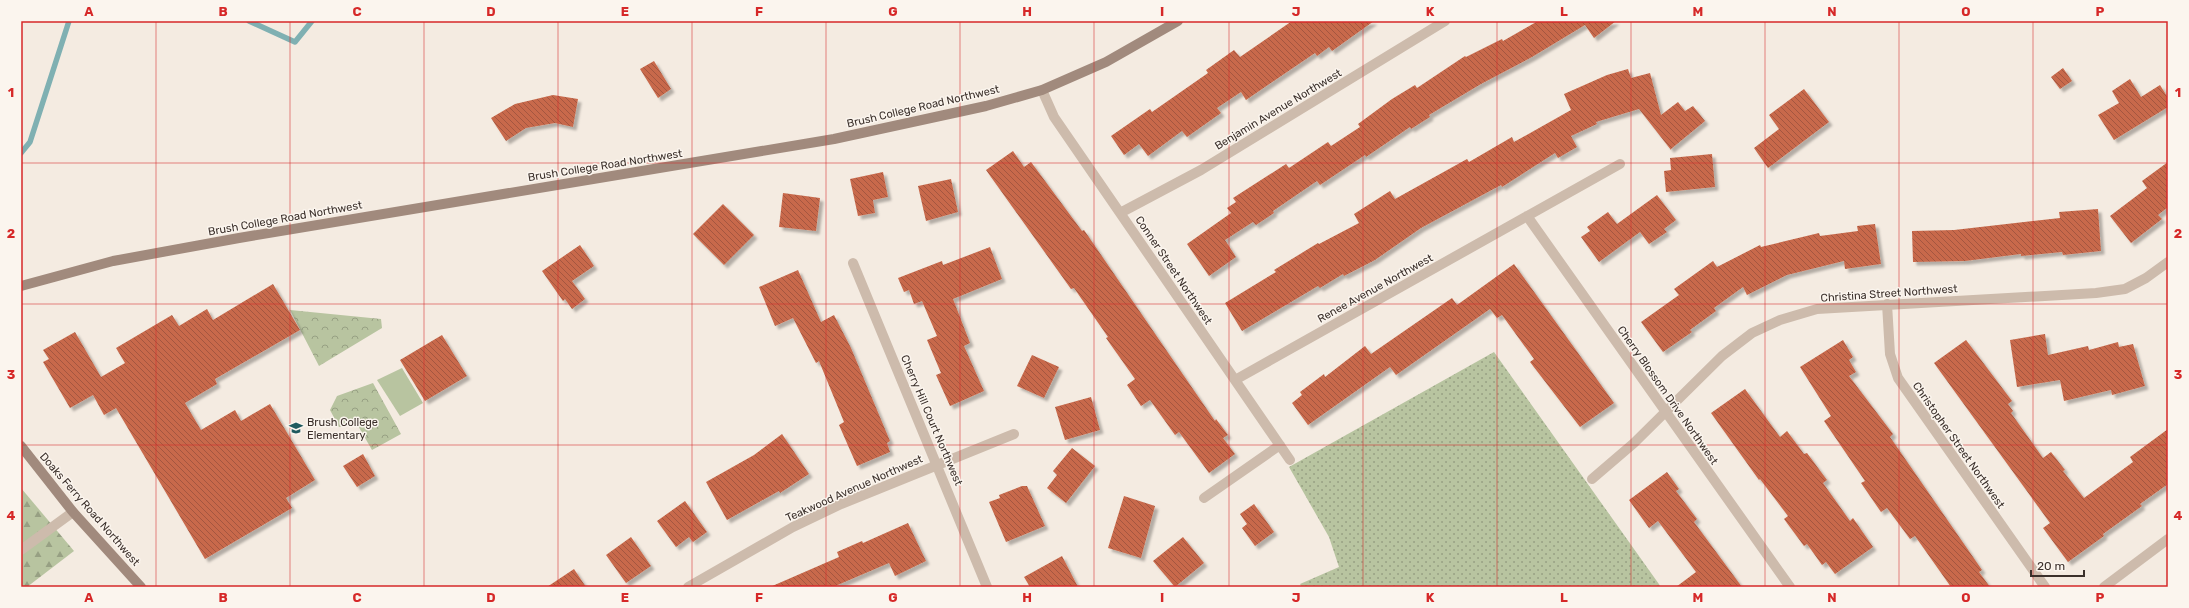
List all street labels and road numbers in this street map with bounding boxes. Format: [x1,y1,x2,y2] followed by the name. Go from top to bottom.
[1213,66,1345,152] street label: Benjamin Avenue Northwest
[846,82,1001,130] street label: Brush College Road Northwest
[527,147,684,184] street label: Brush College Road Northwest
[207,198,364,238] street label: Brush College Road Northwest
[1132,214,1215,328] street label: Conner Street Northwest
[1315,251,1436,326] street label: Renee Avenue Northwest
[1820,282,1959,305] street label: Christina Street Northwest
[1615,323,1721,468] street label: Cherry Blossom Drive Northwest
[898,353,965,488] street label: Cherry Hill Court Northwest
[1910,380,2008,512] street label: Christopher Street Northwest
[37,450,143,569] street label: Doaks Ferry Road Northwest
[784,452,925,525] street label: Teakwood Avenue Northwest

